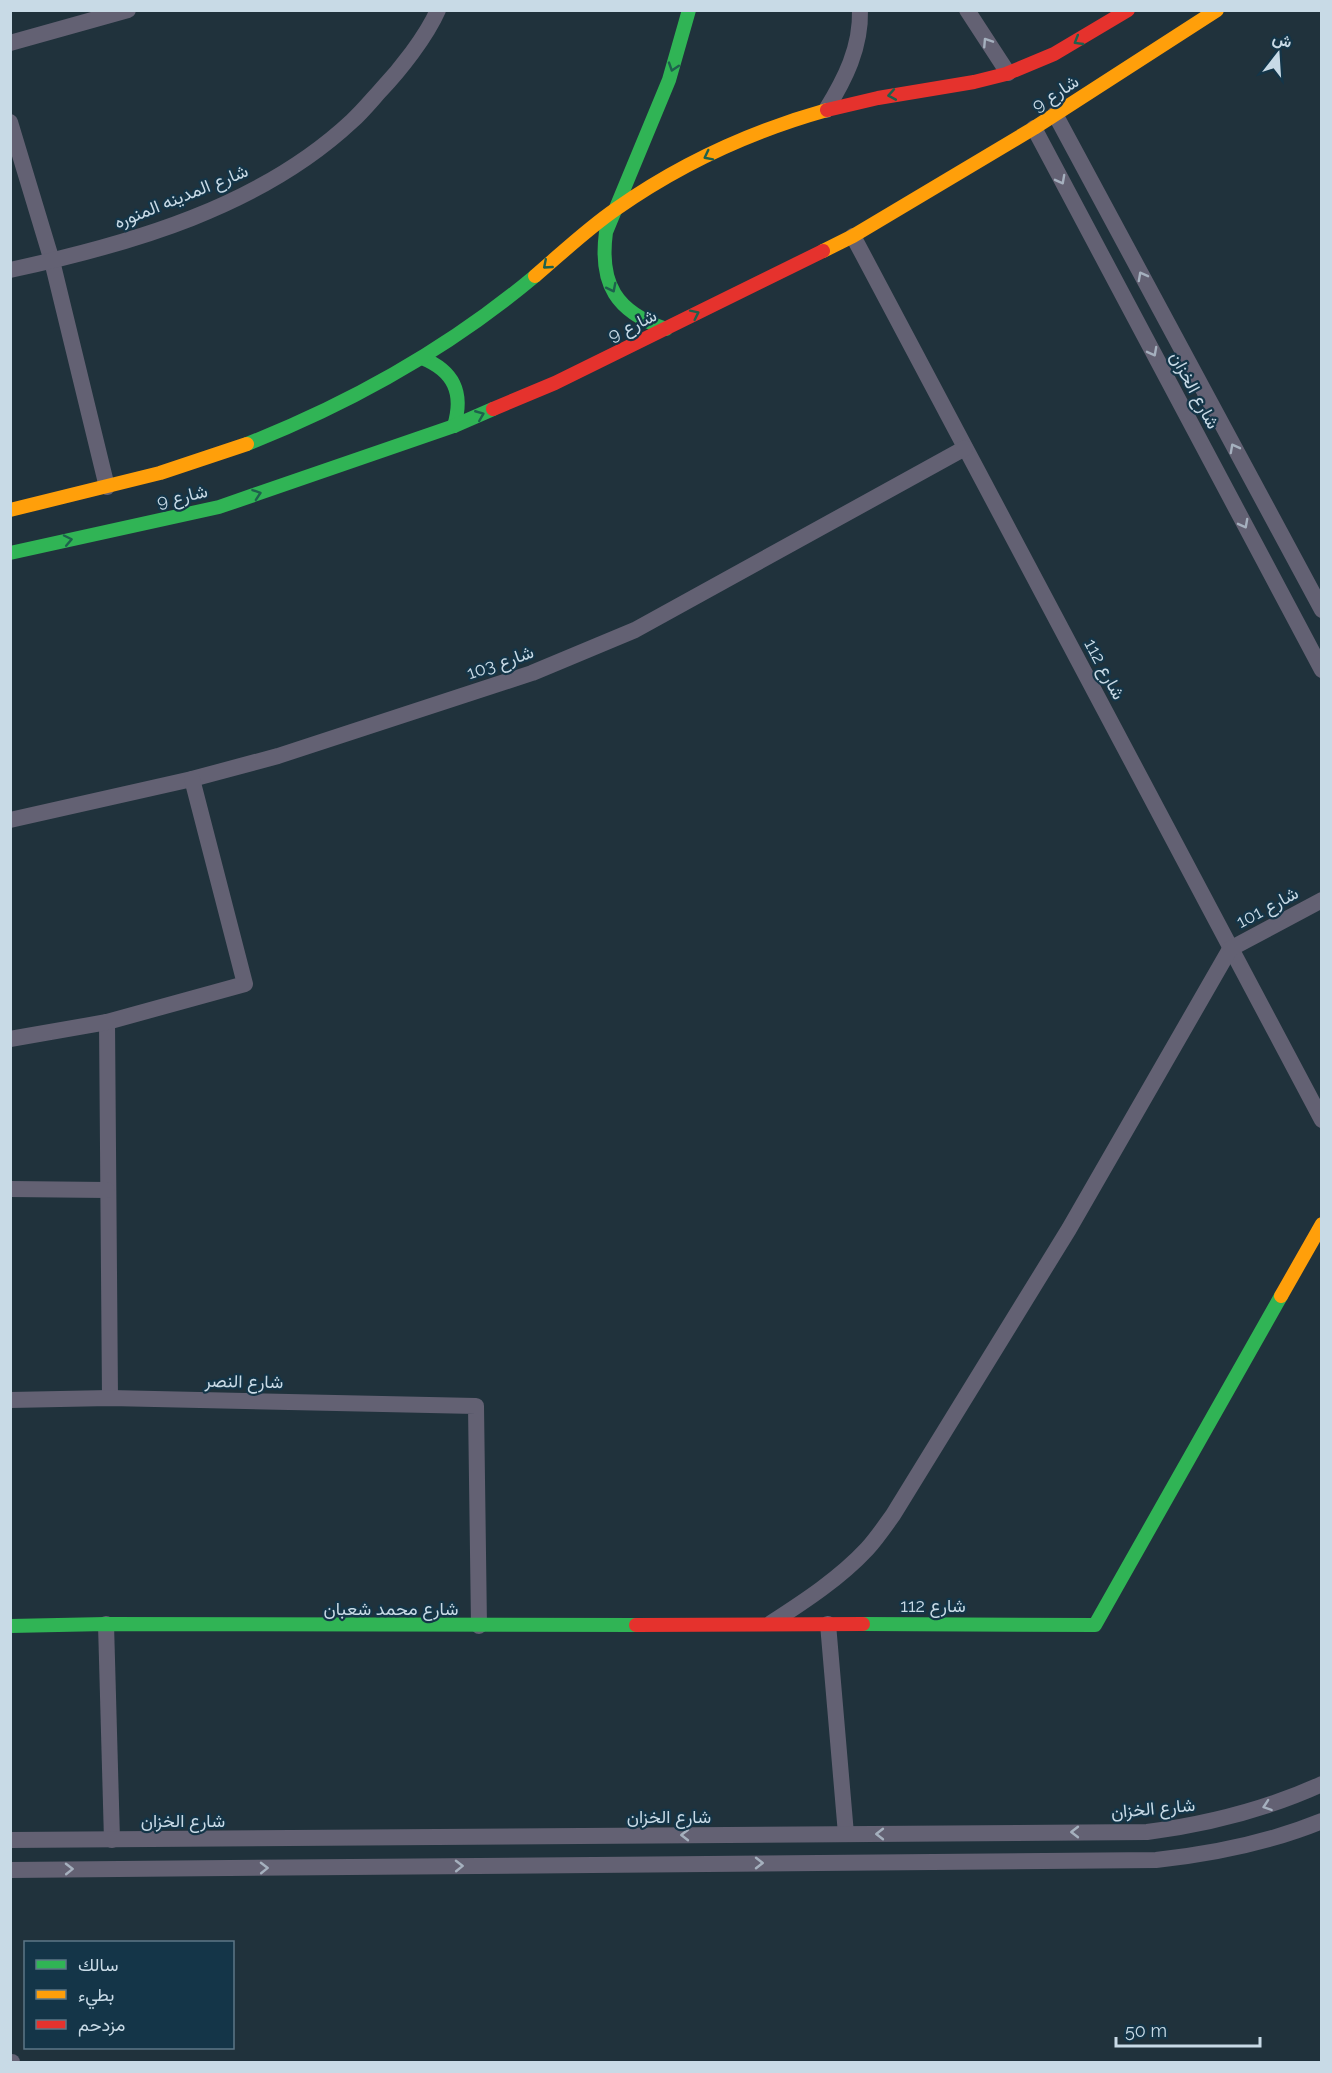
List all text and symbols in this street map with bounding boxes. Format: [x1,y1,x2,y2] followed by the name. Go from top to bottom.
[1248,24,1308,84] north arrow
[1270,28,1294,52] text: ش
[1073,33,1084,44] one-way arrow
[983,38,994,49] one-way arrow
[668,61,680,72] one-way arrow
[1028,70,1083,117] street label: شارع 9
[888,88,898,101] one-way arrow
[703,149,714,160] one-way arrow
[111,160,252,234] street label: شارع المدينه المنوره
[1054,173,1065,184] one-way arrow
[543,258,554,269] one-way arrow
[1138,272,1149,282] one-way arrow
[605,282,616,293] one-way arrow
[604,304,661,347] street label: شارع 9
[688,310,699,322] one-way arrow
[1145,345,1157,356] one-way arrow
[1164,348,1224,433] street label: شارع الخزان
[474,410,485,422] one-way arrow
[1230,444,1241,454] one-way arrow
[155,480,210,514] street label: شارع 9
[251,488,262,501] one-way arrow
[1237,518,1248,528] one-way arrow
[62,534,72,547] one-way arrow
[1079,635,1130,704] street label: شارع 112
[464,641,537,685] street label: شارع 103
[1232,882,1303,934] street label: شارع 101
[203,1370,284,1394] street label: شارع النصر
[900,1595,966,1618] street label: شارع 112
[324,1598,458,1621] street label: شارع محمد شعبان
[1110,1794,1196,1824] street label: شارع الخزان
[1262,1798,1273,1811] one-way arrow
[627,1806,711,1829] street label: شارع الخزان
[141,1810,225,1833] street label: شارع الخزان
[1071,1826,1080,1838] one-way arrow
[876,1828,885,1840] one-way arrow
[681,1829,690,1841] one-way arrow
[754,1857,763,1869] one-way arrow
[454,1860,463,1872] one-way arrow
[259,1862,268,1874] one-way arrow
[64,1863,73,1875] one-way arrow
[24,1941,234,2049] legend
[78,1954,118,1975] text: سالك
[78,1984,114,2010] text: بطيء
[1116,2010,1260,2048] scale bar
[78,2014,125,2037] text: مزدحم
[1125,2020,1167,2041] text: 50 m

